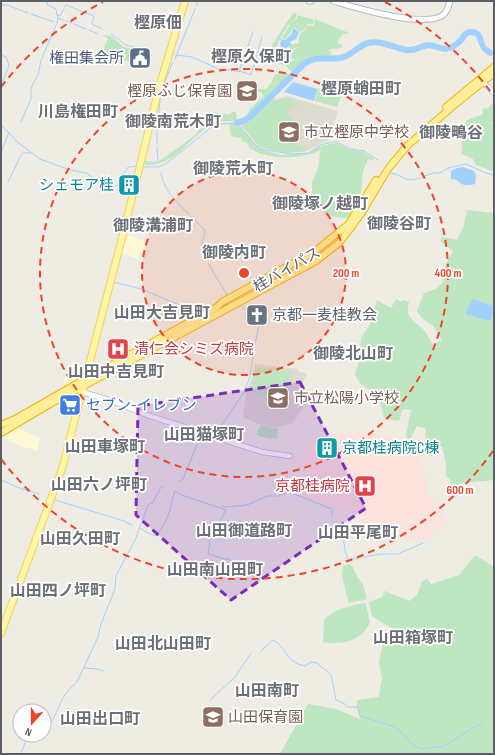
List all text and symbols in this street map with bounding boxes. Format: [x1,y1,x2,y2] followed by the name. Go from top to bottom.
[134,14,182,33] district label: 樫原佃
[127,45,153,71] public building icon: 権田集会所
[211,48,291,67] district label: 樫原久保町
[49,49,124,68] place label: 権田集会所
[234,78,260,104] school or university icon: 樫原ふじ保育園
[321,80,401,99] district label: 樫原蛸田町
[127,82,232,101] place label: 樫原ふじ保育園
[38,102,118,122] district label: 川島権田町
[125,113,221,132] district label: 御陵南荒木町
[276,119,302,145] school or university icon: 市立樫原中学校
[304,123,409,142] place label: 市立樫原中学校
[419,124,483,143] district label: 御陵鴫谷
[193,160,273,179] district label: 御陵荒木町
[116,172,142,198] building icon: シェモア桂
[39,176,114,195] place label: シェモア桂
[272,194,368,214] district label: 御陵塚ノ越町
[367,215,431,234] district label: 御陵谷町
[113,216,193,236] district label: 御陵溝浦町
[250,243,324,297] street label: 桂バイパス
[202,244,266,263] district label: 御陵内町
[237,266,251,280] centre of rings
[333,266,359,281] text: 200 m
[435,266,461,281] text: 400 m
[244,302,270,328] church icon: 京都一麦桂教会
[114,304,210,323] district label: 山田大吉見町
[272,306,377,325] place label: 京都一麦桂教会
[105,336,131,362] hospital icon: 清仁会シミズ病院
[134,340,254,359] place label: 清仁会シミズ病院
[313,345,393,364] district label: 御陵北山町
[68,363,164,382] district label: 山田中吉見町
[265,385,291,411] school or university icon: 市立松陽小学校
[294,389,399,408] place label: 市立松陽小学校
[57,392,83,418] supermarket icon: セブン-イレブン
[86,396,197,415] place label: セブン-イレブン
[164,426,244,445] district label: 山田猫塚町
[314,435,340,461] building icon: 京都桂病院C棟
[65,438,145,457] district label: 山田車塚町
[342,439,439,458] place label: 京都桂病院C棟
[352,473,378,499] hospital icon: 京都桂病院
[51,476,147,495] district label: 山田六ノ坪町
[275,477,350,496] place label: 京都桂病院
[447,483,473,498] text: 600 m
[196,522,292,541] district label: 山田御道路町
[318,524,398,543] district label: 山田平尾町
[40,530,120,549] district label: 山田久田町
[167,561,263,580] district label: 山田南山田町
[10,582,106,601] district label: 山田四ノ坪町
[373,629,453,648] district label: 山田箱塚町
[115,635,211,654] district label: 山田北山田町
[235,682,299,701] district label: 山田南町
[12,703,52,743] north arrow
[200,704,226,730] school or university icon: 山田保育園
[228,708,303,727] place label: 山田保育園
[60,710,140,729] district label: 山田出口町
[23,725,34,739] text: N

